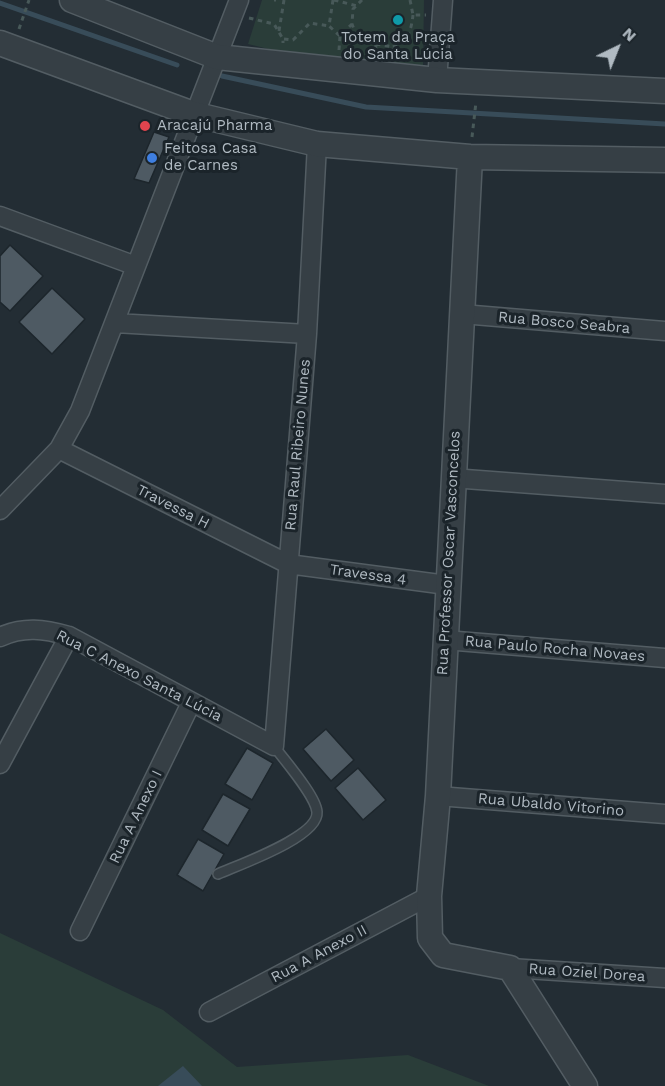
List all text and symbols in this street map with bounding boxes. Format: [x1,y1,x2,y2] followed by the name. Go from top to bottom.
[391,13,405,27] marker: Totem da Praça do Santa Lúcia
[587,18,647,78] north arrow
[619,23,640,45] text: N
[341,29,455,64] place label: Totem da Praça do Santa Lúcia
[157,117,272,135] place label: Aracajú Pharma
[138,119,152,133] marker: Aracajú Pharma
[164,140,257,175] place label: Feitosa Casa de Carnes
[145,151,159,165] marker: Feitosa Casa de Carnes
[497,308,631,338] street label: Rua Bosco Seabra
[282,359,314,531] street label: Rua Raul Ribeiro Nunes
[434,430,464,676] street label: Rua Professor Oscar Vasconcelos
[134,481,212,533] street label: Travessa H
[329,561,407,589] street label: Travessa 4
[53,626,225,726] street label: Rua C Anexo Santa Lúcia
[464,632,646,666] street label: Rua Paulo Rocha Novaes
[106,767,166,867] street label: Rua A Anexo I
[477,790,625,820] street label: Rua Ubaldo Vitorino
[268,921,370,987] street label: Rua A Anexo II
[528,960,646,986] street label: Rua Oziel Dorea

